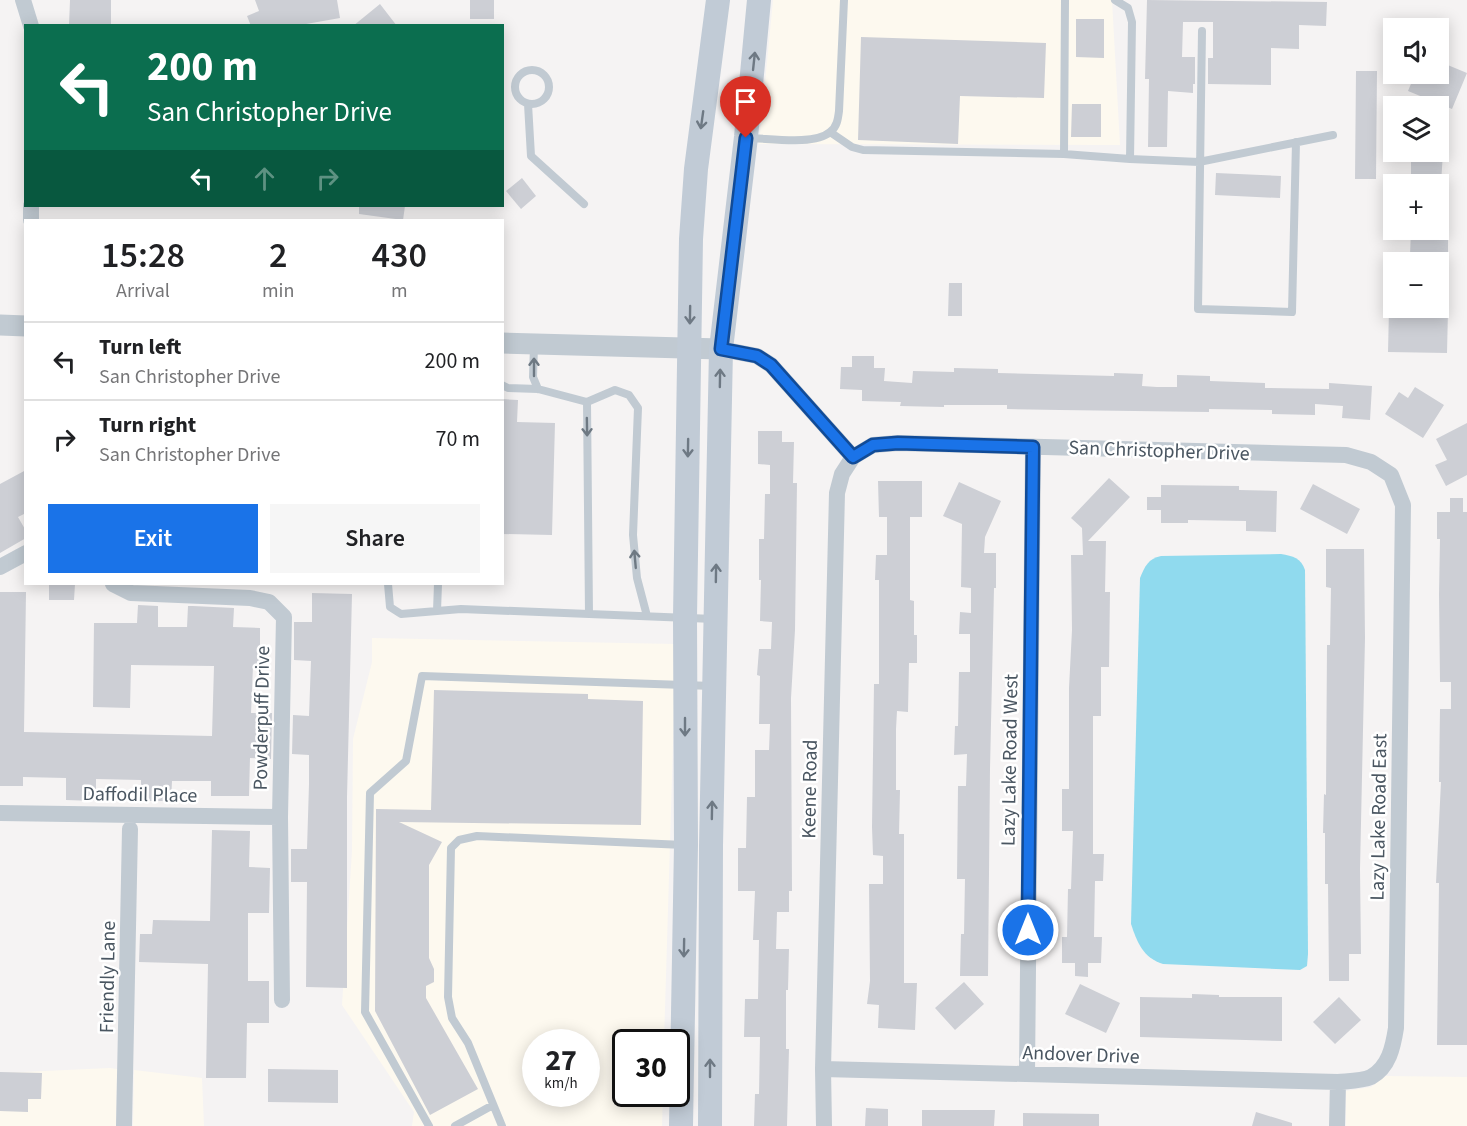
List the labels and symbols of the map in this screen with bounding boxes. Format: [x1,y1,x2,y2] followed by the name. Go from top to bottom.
[749,52,760,72] one-way arrow
[720,76,771,138] pin
[697,110,708,130] one-way arrow
[684,304,696,324] one-way arrow
[528,357,540,377] one-way arrow
[715,368,726,388] one-way arrow
[581,417,593,437] one-way arrow
[1068,434,1250,468] street label: San Christopher Drive
[682,438,693,458] one-way arrow
[629,550,640,570] one-way arrow
[710,563,722,583] one-way arrow
[247,645,277,791] street label: Powderpuff Drive
[994,673,1026,846] street label: Lazy Lake Road West
[679,717,691,737] one-way arrow
[1364,733,1394,901] street label: Lazy Lake Road East
[795,739,825,839] street label: Keene Road
[82,780,198,810] street label: Daffodil Place
[706,800,718,820] one-way arrow
[996,898,1060,962] position arrow
[93,921,123,1033] street label: Friendly Lane
[678,937,690,957] one-way arrow
[612,1029,690,1107] speed limit sign: 30
[1022,1039,1140,1071] street label: Andover Drive
[704,1058,716,1078] one-way arrow

